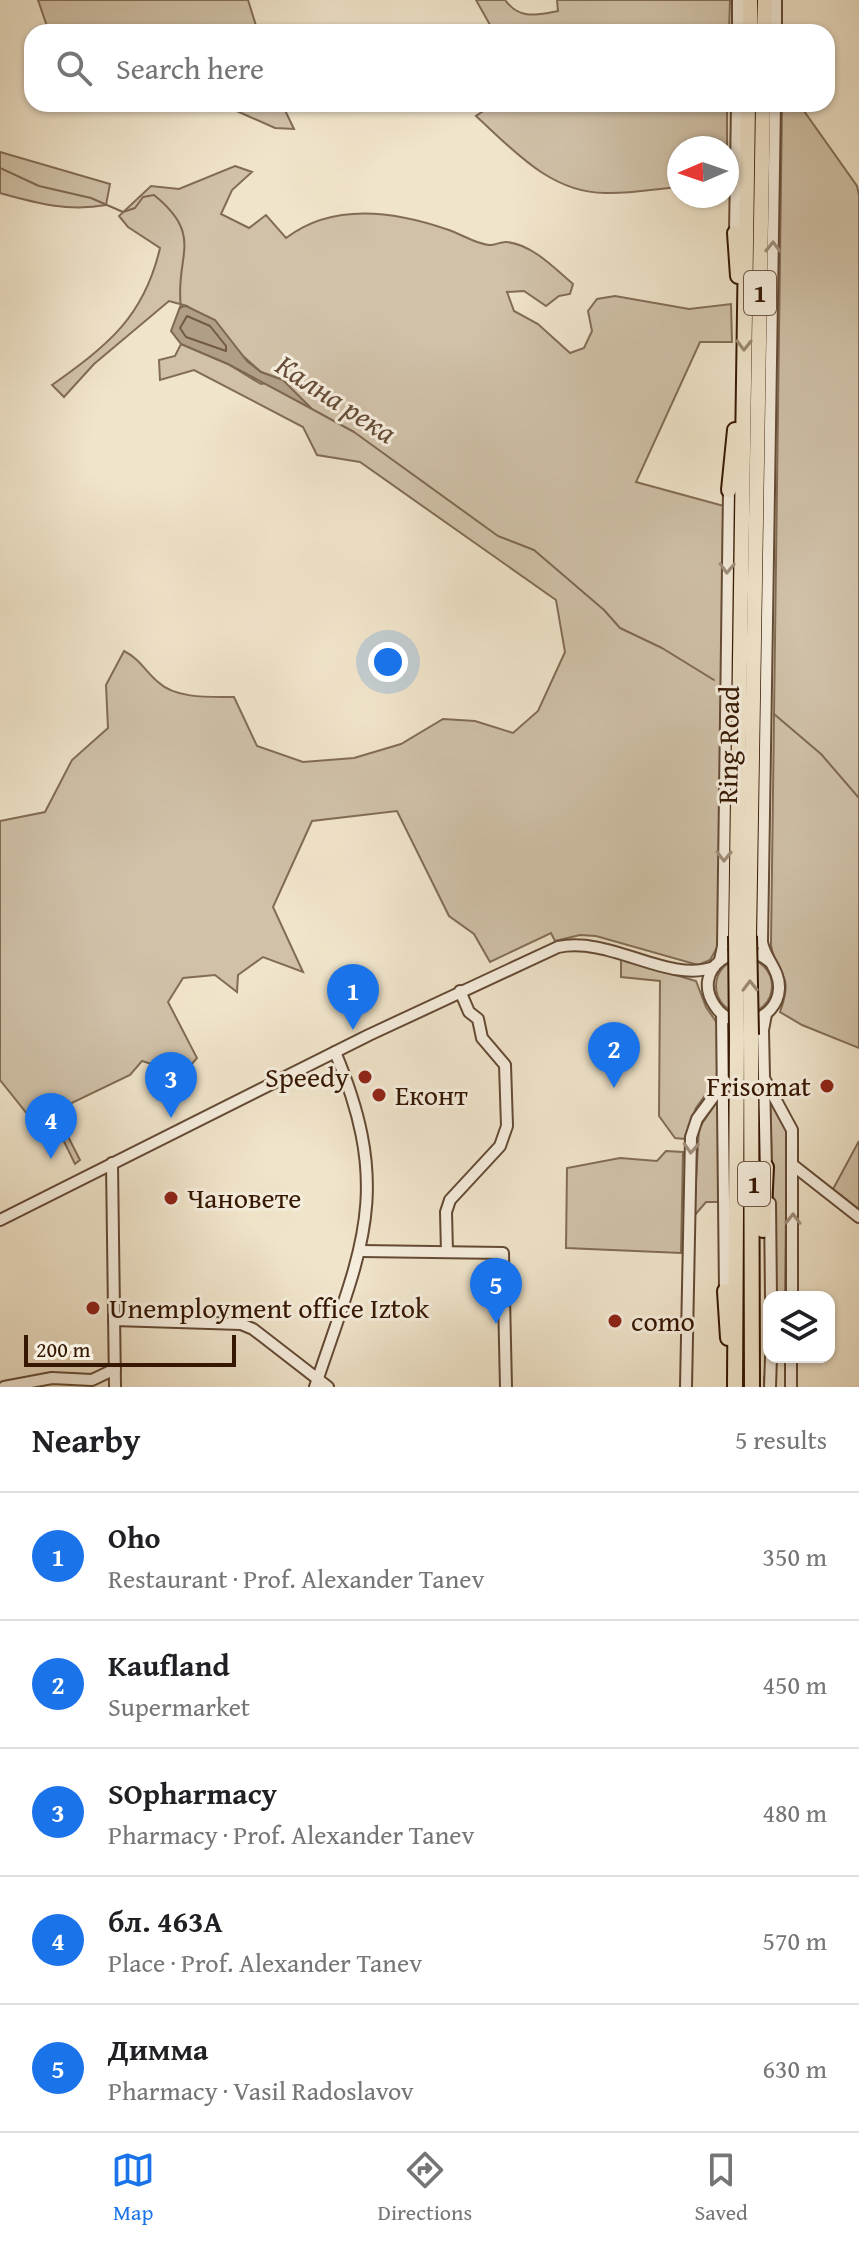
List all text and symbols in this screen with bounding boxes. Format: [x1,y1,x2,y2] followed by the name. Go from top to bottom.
[24,24,835,112] search box
[52,46,96,90] icon: search
[116,46,264,90] text: Search here
[667,136,739,208] north arrow
[764,240,782,253] one-way arrow
[744,271,776,315] road number: 1
[735,339,753,352] one-way arrow
[267,343,406,454] water label: Кална река
[719,562,736,575] one-way arrow
[368,642,408,682] your location
[706,685,749,805] street label: Ring Road
[716,850,733,863] one-way arrow
[327,964,379,1030] pin: 1
[741,979,759,992] one-way arrow
[588,1022,640,1088] pin: 2
[145,1052,197,1118] pin: 3
[265,1056,349,1097] place label: Speedy
[707,1065,811,1106] place label: Frisomat
[356,1068,374,1086] marker: Speedy
[395,1074,468,1115] place label: Еконт
[818,1077,836,1095] marker: Frisomat
[370,1086,388,1104] marker: Еконт
[25,1093,77,1159] pin: 4
[683,1142,700,1155] one-way arrow
[738,1162,770,1206] road number: 1
[187,1177,301,1218] place label: Чановете
[162,1189,180,1207] marker: Чановете
[784,1212,802,1225] one-way arrow
[470,1258,522,1324] pin: 5
[109,1287,430,1328] place label: Unemployment office Iztok
[763,1291,835,1363] map controls
[763,1291,835,1363] button: layers
[84,1299,102,1317] marker: Unemployment office Iztok
[631,1300,695,1341] place label: como
[606,1312,624,1330] marker: como
[24,1331,236,1367] scale bar
[36,1333,91,1365] text: 200 m
[32,1415,141,1464] text: Nearby
[735,1420,827,1459] text: 5 results
[108,1515,161,1559] text: Oho
[51,1537,65,1576] text: 1
[762,1537,827,1576] text: 350 m
[108,1559,484,1598] text: Restaurant · Prof. Alexander Tanev
[108,1643,230,1687] text: Kaufland
[51,1665,65,1704] text: 2
[762,1665,827,1704] text: 450 m
[108,1687,250,1726] text: Supermarket
[108,1771,277,1815] text: SOpharmacy
[51,1793,65,1832] text: 3
[762,1793,827,1832] text: 480 m
[108,1815,474,1854] text: Pharmacy · Prof. Alexander Tanev
[108,1899,223,1943] text: бл. 463А
[51,1921,65,1960] text: 4
[762,1921,827,1960] text: 570 m
[108,1943,422,1982] text: Place · Prof. Alexander Tanev
[108,2027,208,2071] text: Димма
[51,2049,65,2088] text: 5
[762,2049,827,2088] text: 630 m
[108,2071,414,2110] text: Pharmacy · Vasil Radoslavov
[111,2148,155,2228] tab: Map
[378,2148,472,2228] tab: Directions
[695,2148,748,2228] tab: Saved

